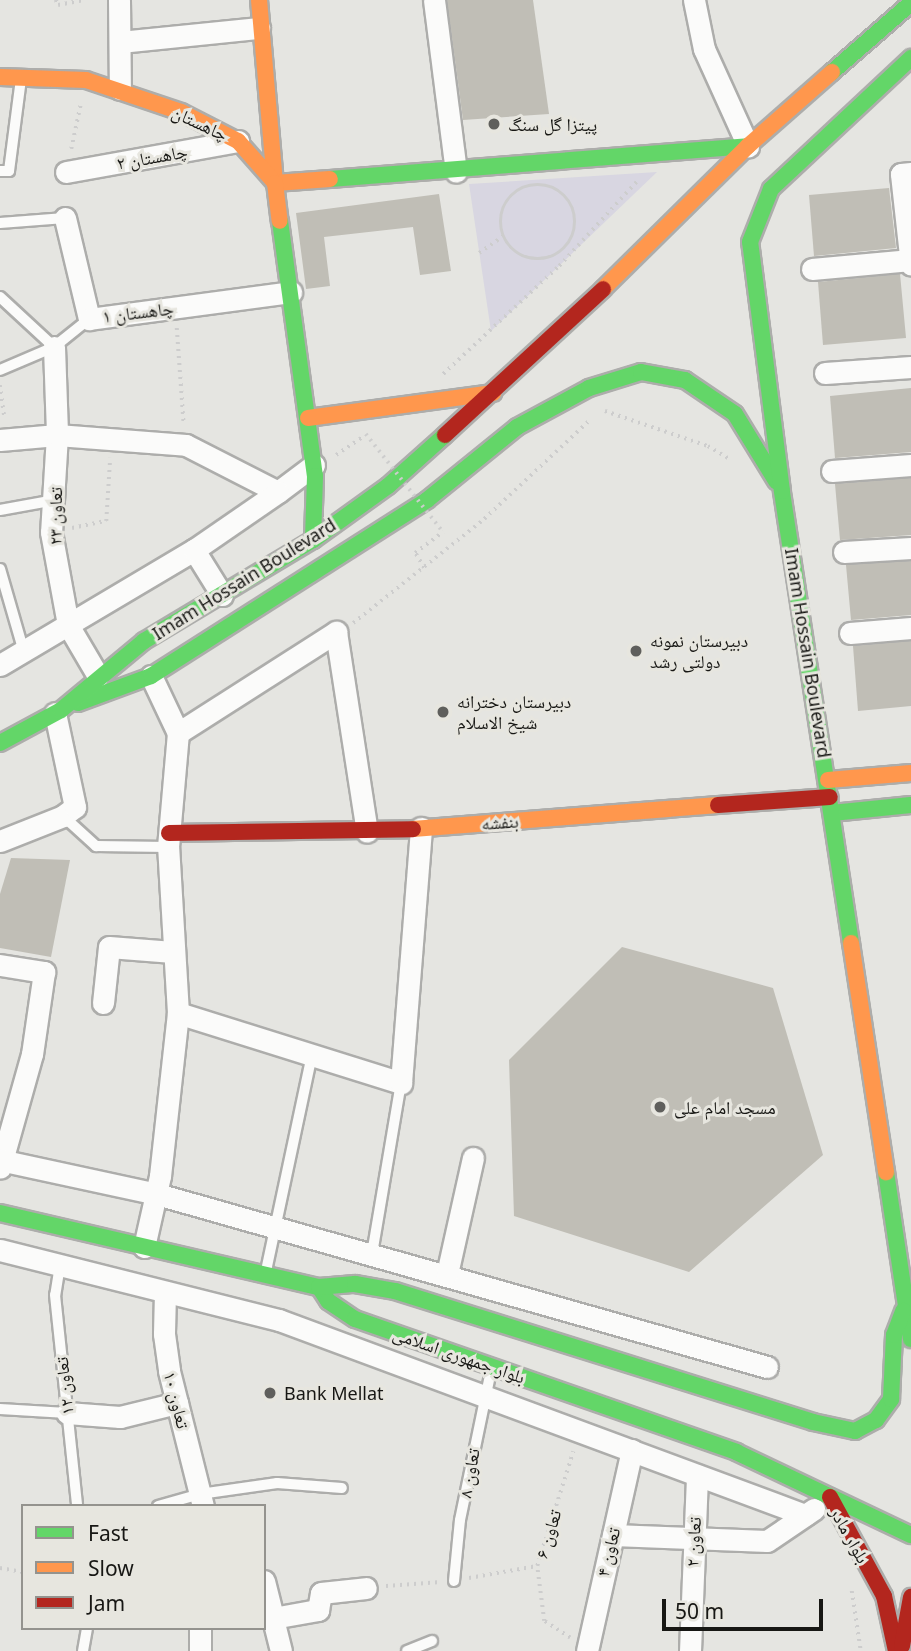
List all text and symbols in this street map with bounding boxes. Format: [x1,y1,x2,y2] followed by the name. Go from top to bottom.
[169,101,231,145] street label: چاهستان
[508,113,597,135] place label: پیتزا گل سنگ
[486,116,502,132] marker: پیتزا گل سنگ
[115,140,189,174] street label: چاهستان ۲
[101,297,175,327] street label: چاهستان ۱
[44,487,66,545] street label: تعاون ۲۳
[148,514,340,644] street label: Imam Hossain Boulevard
[781,547,835,759] street label: Imam Hossain Boulevard
[650,630,748,672] place label: دبیرستان نمونه دولتی رشد
[628,643,644,659] marker: دبیرستان نمونه دولتی رشد
[457,691,571,734] place label: دبیرستان دخترانه شیخ الاسلام
[435,704,451,720] marker: دبیرستان دخترانه شیخ الاسلام
[481,810,519,834] street label: بنفشه
[674,1096,776,1118] place label: مسجد امام علی
[652,1099,668,1115] marker: مسجد امام علی
[390,1322,528,1388] street label: بلوار جمهوری اسلامی
[50,1356,78,1416] street label: تعاون ۱۲
[160,1369,194,1431] street label: تعاون ۱۰
[284,1382,384,1404] place label: Bank Mellat
[262,1385,278,1401] marker: Bank Mellat
[454,1447,484,1499] street label: تعاون ۸
[826,1503,874,1567] street label: بلوار مادر
[21,1504,266,1630] legend
[530,1507,566,1561] street label: تعاون ۶
[681,1517,705,1567] street label: تعاون ۲
[88,1519,128,1547] text: Fast
[591,1525,625,1579] street label: تعاون ۴
[88,1554,134,1582] text: Slow
[666,1584,827,1628] scale bar
[88,1589,125,1617] text: Jam
[675,1597,724,1625] text: 50 m

